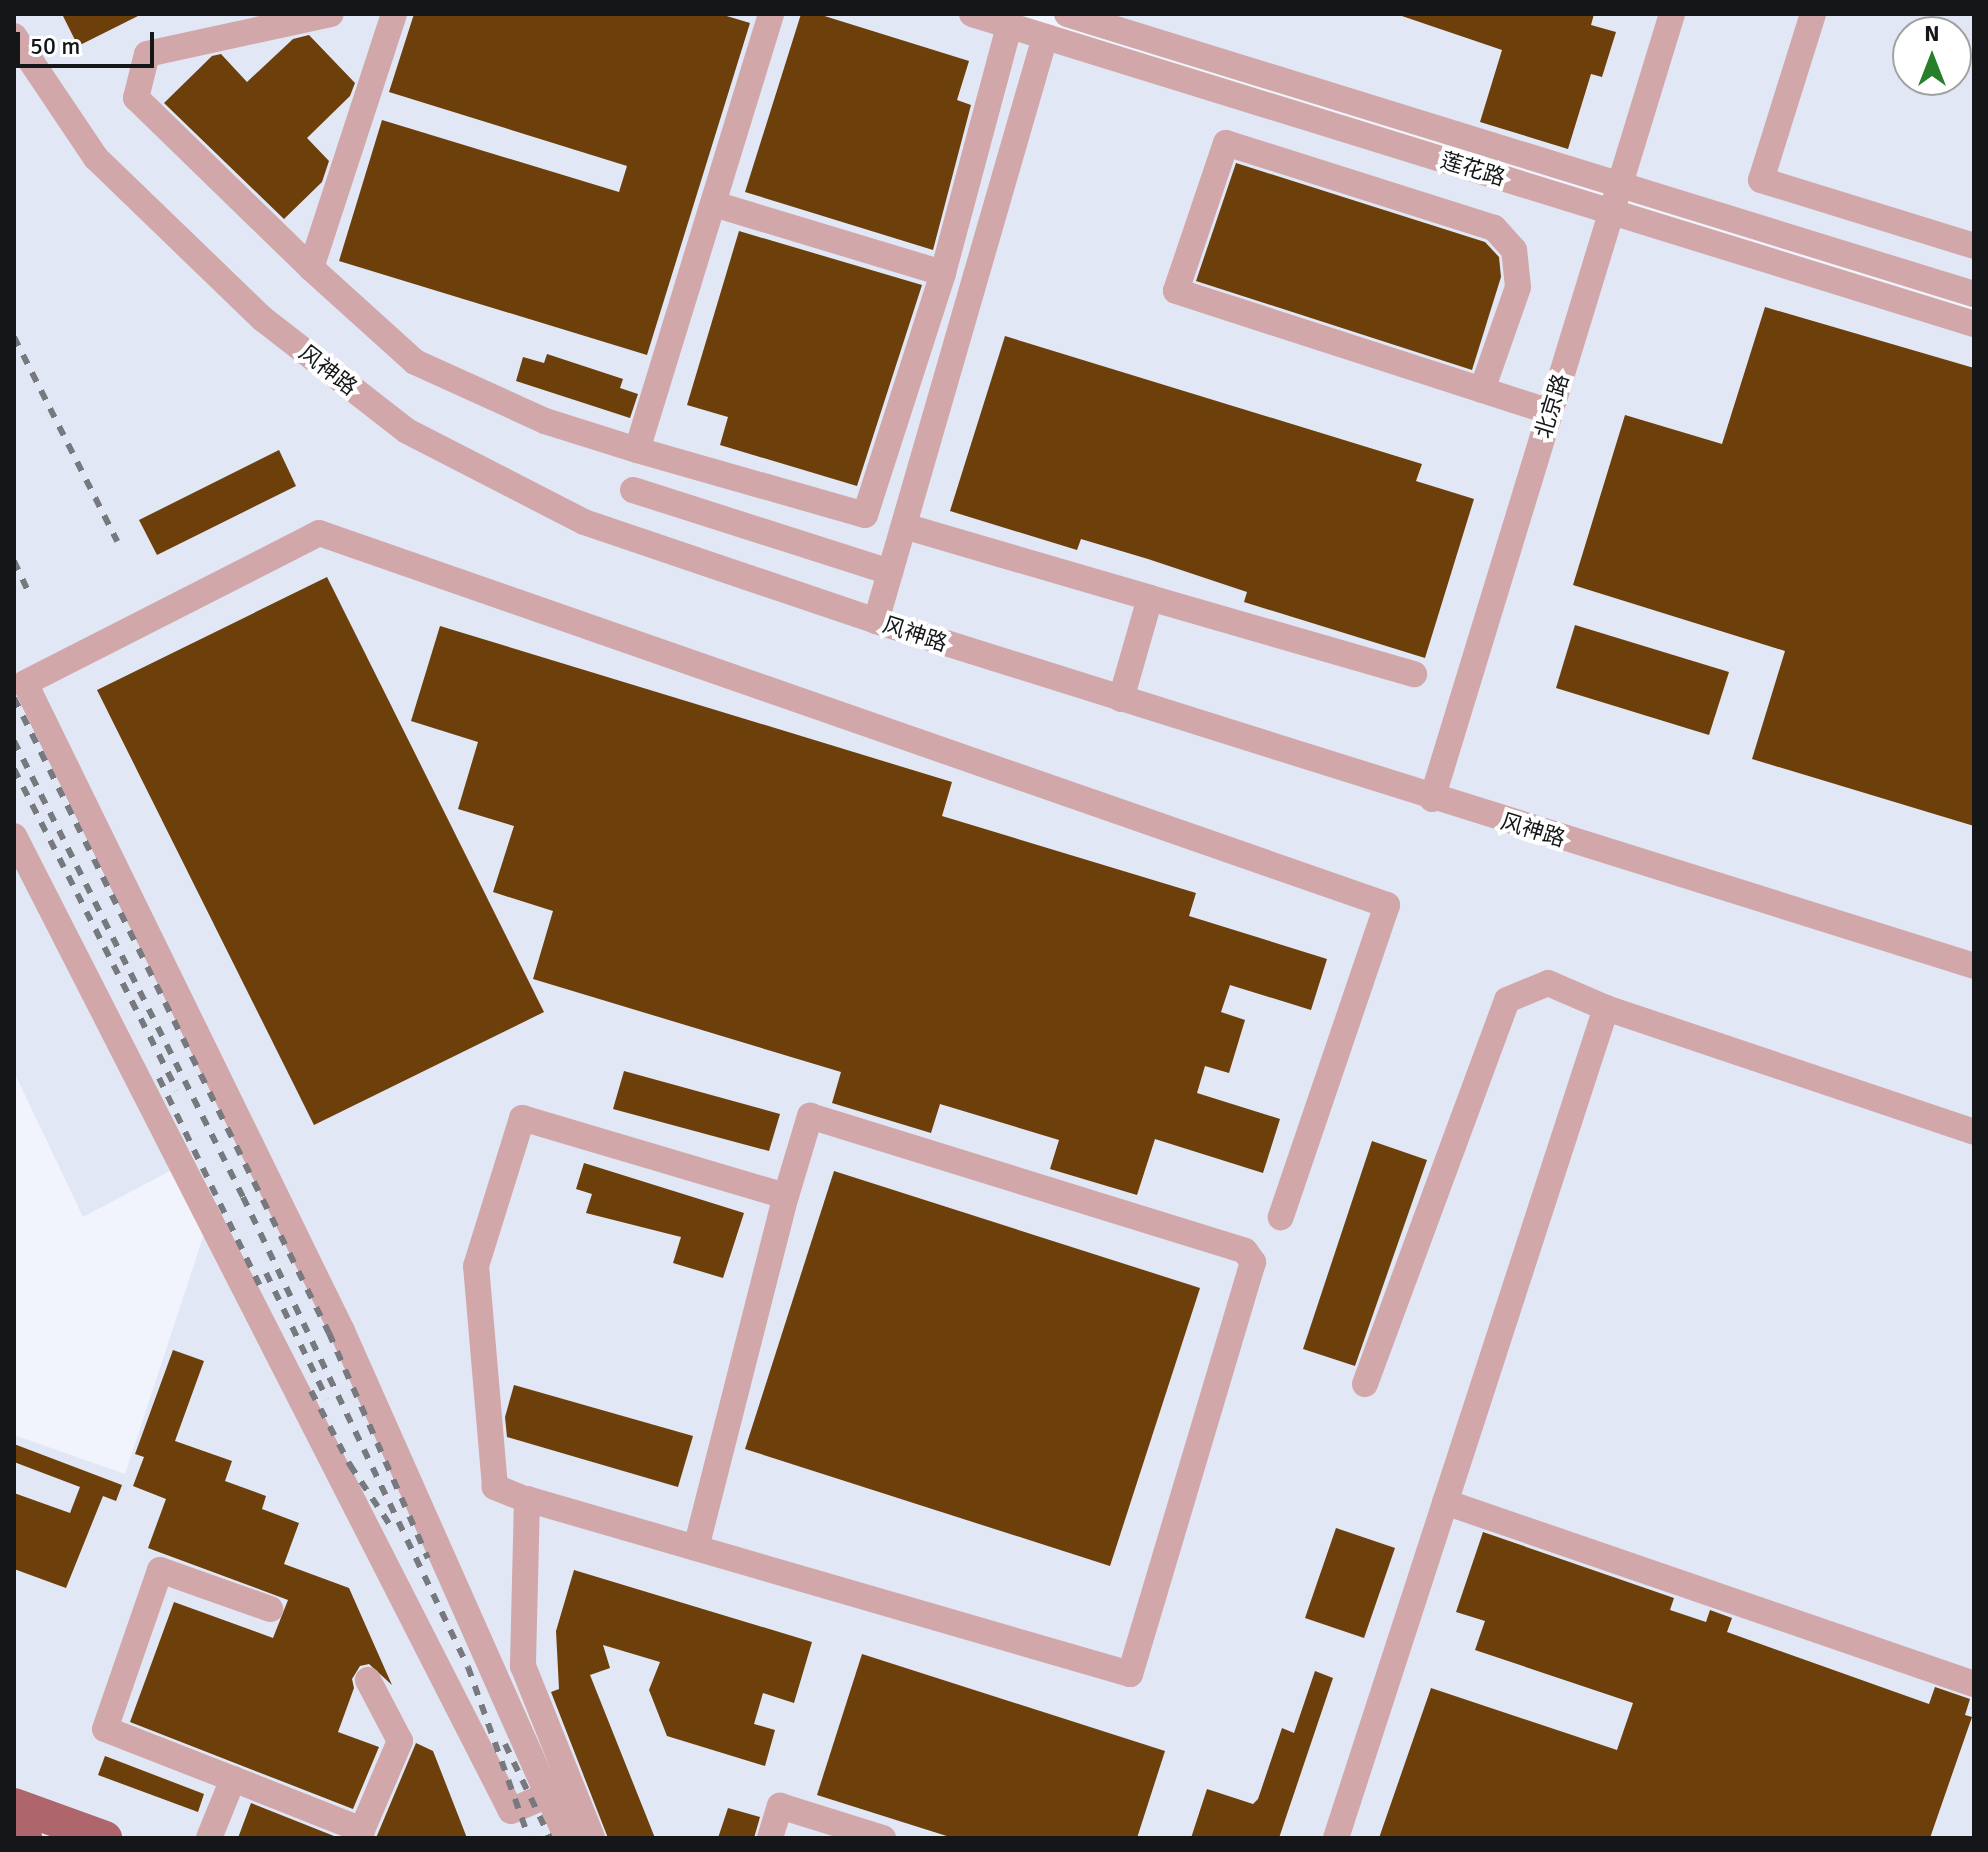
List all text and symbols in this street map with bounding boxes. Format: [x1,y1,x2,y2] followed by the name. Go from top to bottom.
[20,16,158,66] scale bar
[1892,16,1972,96] north arrow
[1924,20,1940,47] text: N
[30,31,80,61] text: 50 m
[1438,147,1508,191] street label: 莲花路
[294,339,362,401] street label: 风神路
[1530,371,1574,441] street label: 北京路
[880,611,950,657] street label: 风神路
[1498,808,1568,852] street label: 风神路

